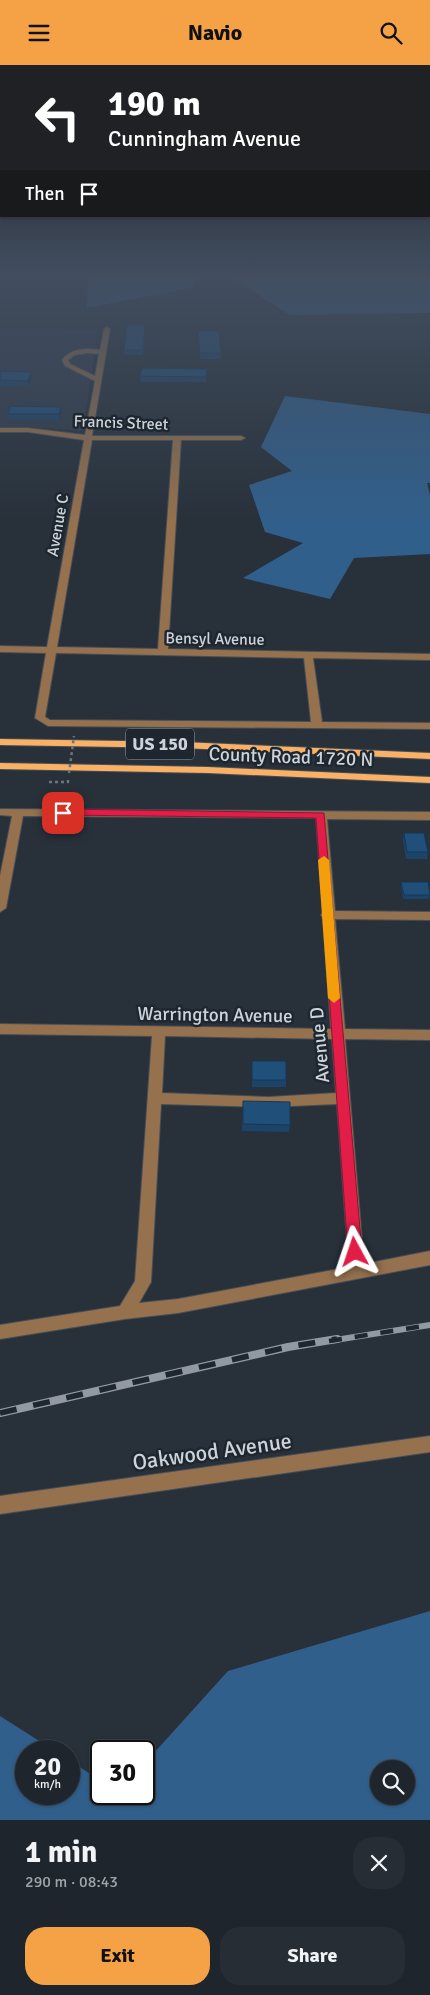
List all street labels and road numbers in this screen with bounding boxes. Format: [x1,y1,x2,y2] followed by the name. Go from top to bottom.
[73,411,169,435] street label: Francis Street
[43,492,73,558] street label: Avenue C
[165,628,265,650] street label: Bensyl Avenue
[126,729,194,759] road number: US 150
[208,742,374,772] street label: County Road 1720 N
[137,1002,293,1028] street label: Warrington Avenue
[305,1006,335,1084] street label: Avenue D
[131,1427,293,1476] street label: Oakwood Avenue

